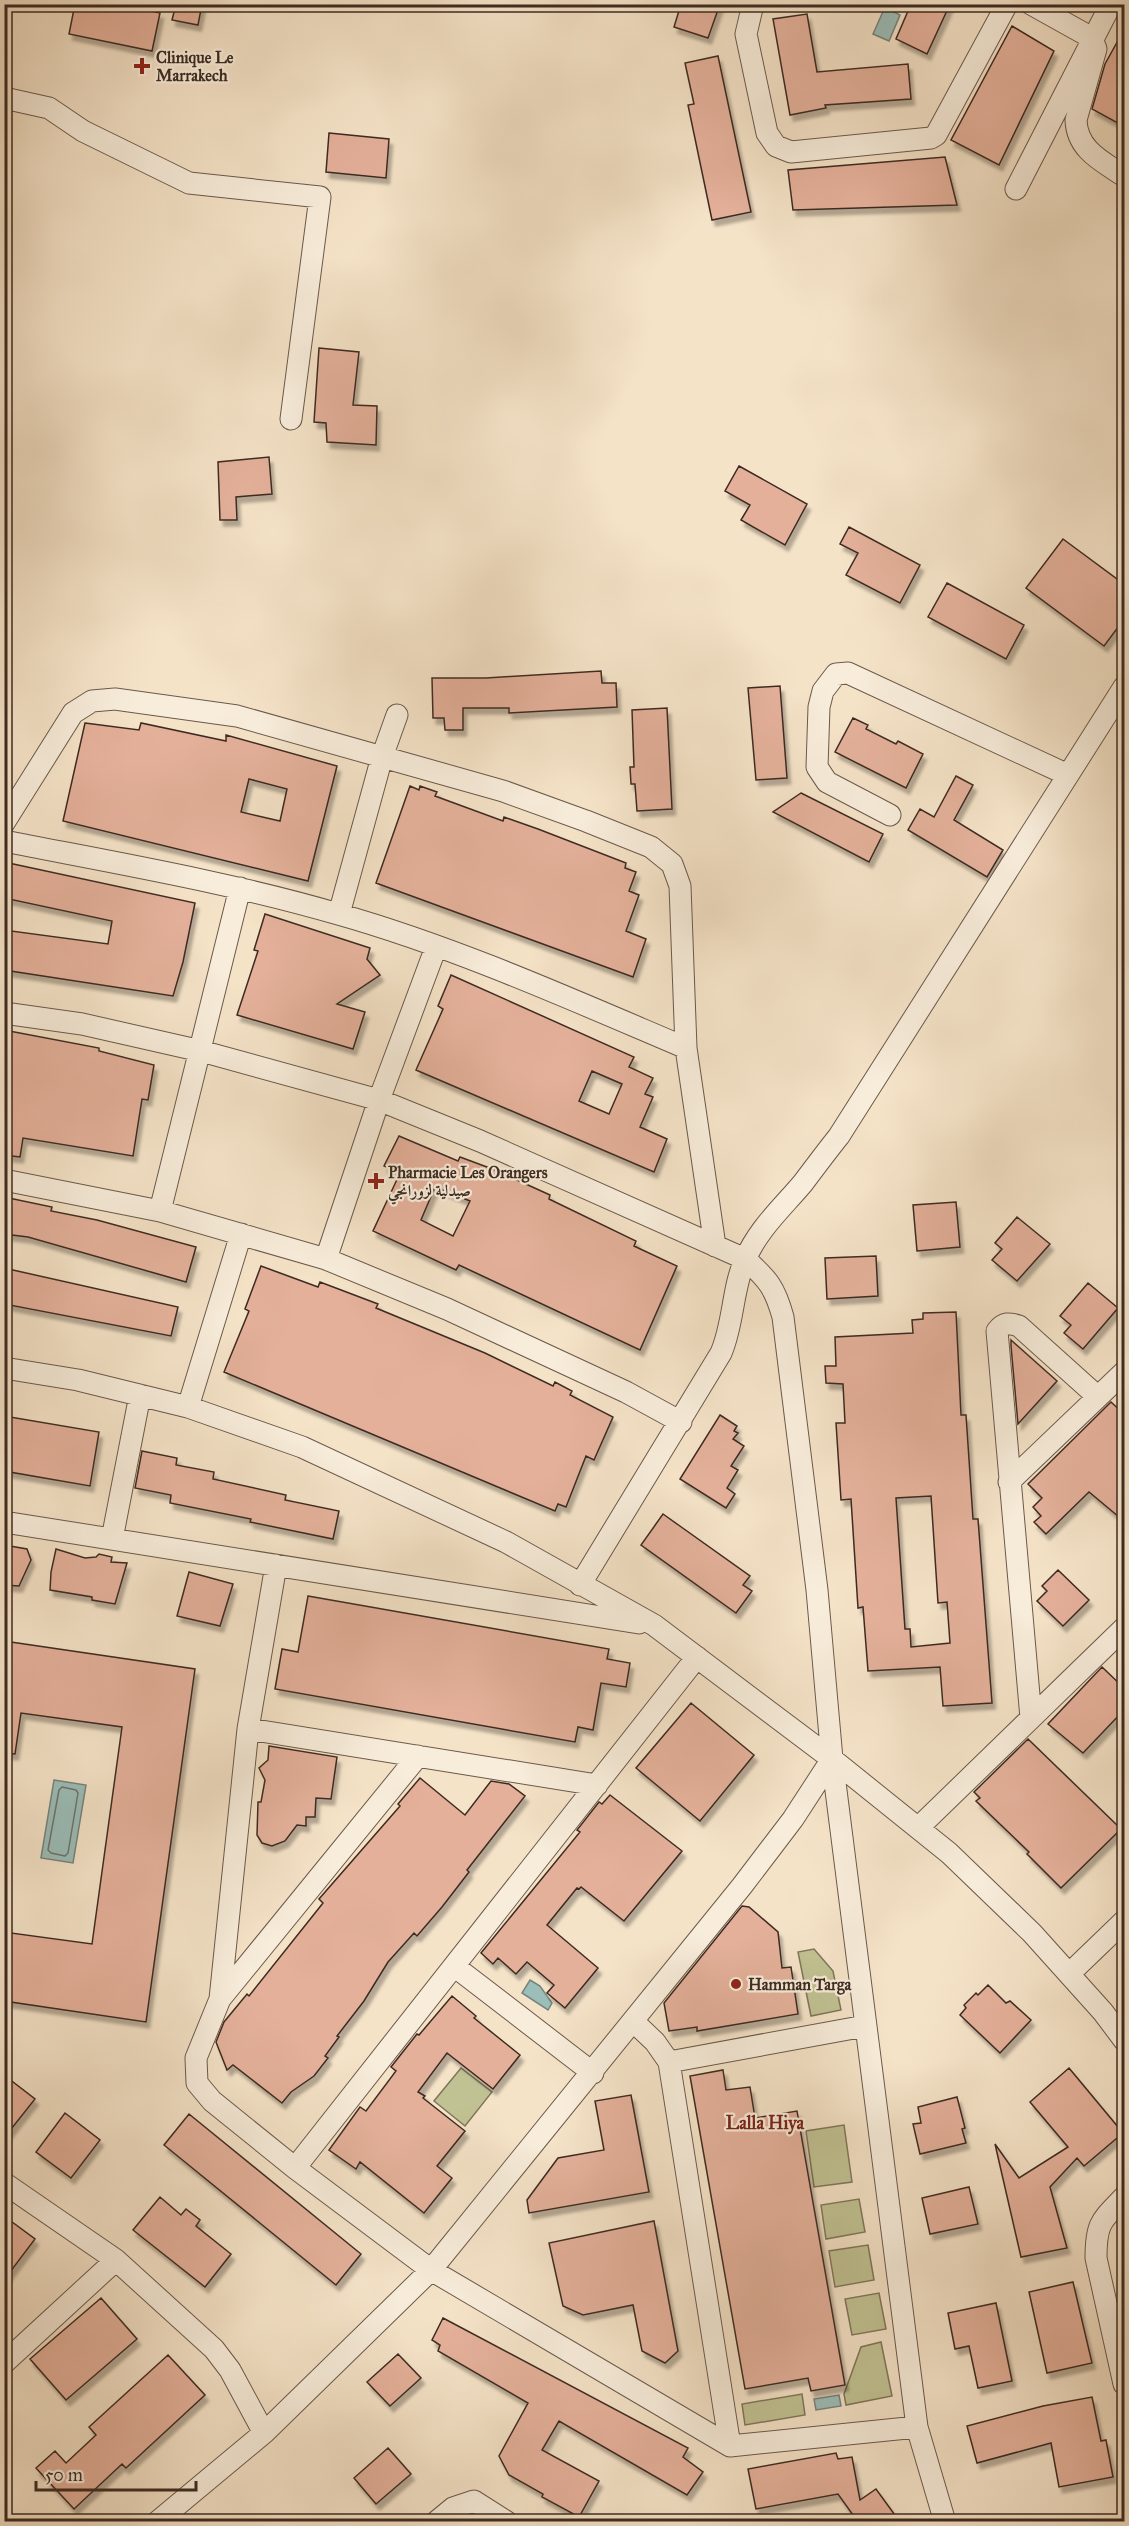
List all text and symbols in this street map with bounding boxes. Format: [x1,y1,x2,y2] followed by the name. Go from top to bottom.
[156,48,234,85] place label: Clinique Le Marrakech
[133,57,151,75] marker: Clinique Le Marrakech
[388,1163,548,1205] place label: Pharmacie Les Orangers صيدلية لزورانجي
[369,1174,383,1188] marker: Pharmacie Les Orangers صيدلية لزورانجي
[748,1975,853,1995] place label: Hamman Targa
[729,1977,743,1991] marker: Hamman Targa
[726,2112,805,2135] district label: Lalla Hiya
[36,2454,196,2492] scale bar
[45,2464,83,2486] text: 50 m

